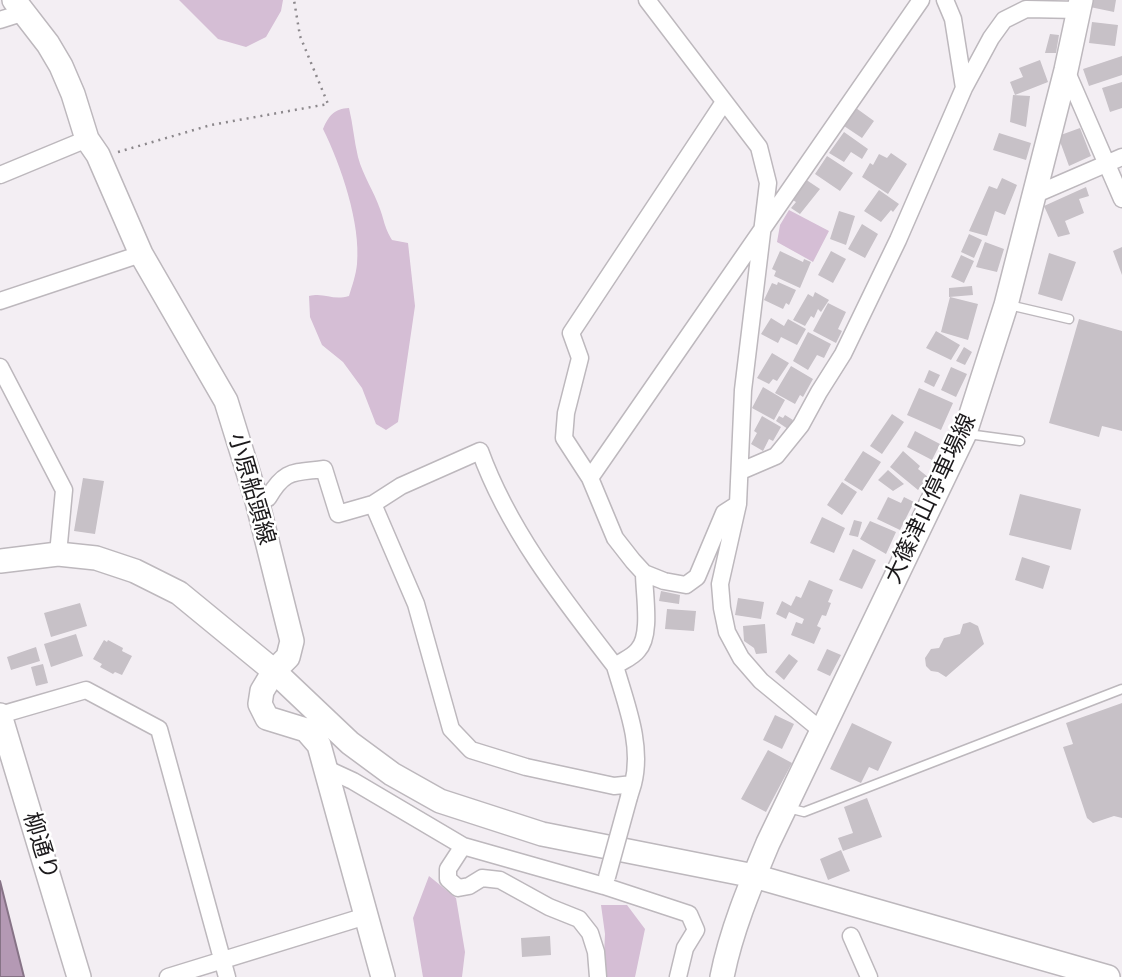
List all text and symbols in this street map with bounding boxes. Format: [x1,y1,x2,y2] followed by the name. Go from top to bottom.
[880,410,982,588] street label: 大篠津山停車場線
[222,430,280,548] street label: 小原船頭線
[17,809,63,883] street label: 柳通り

